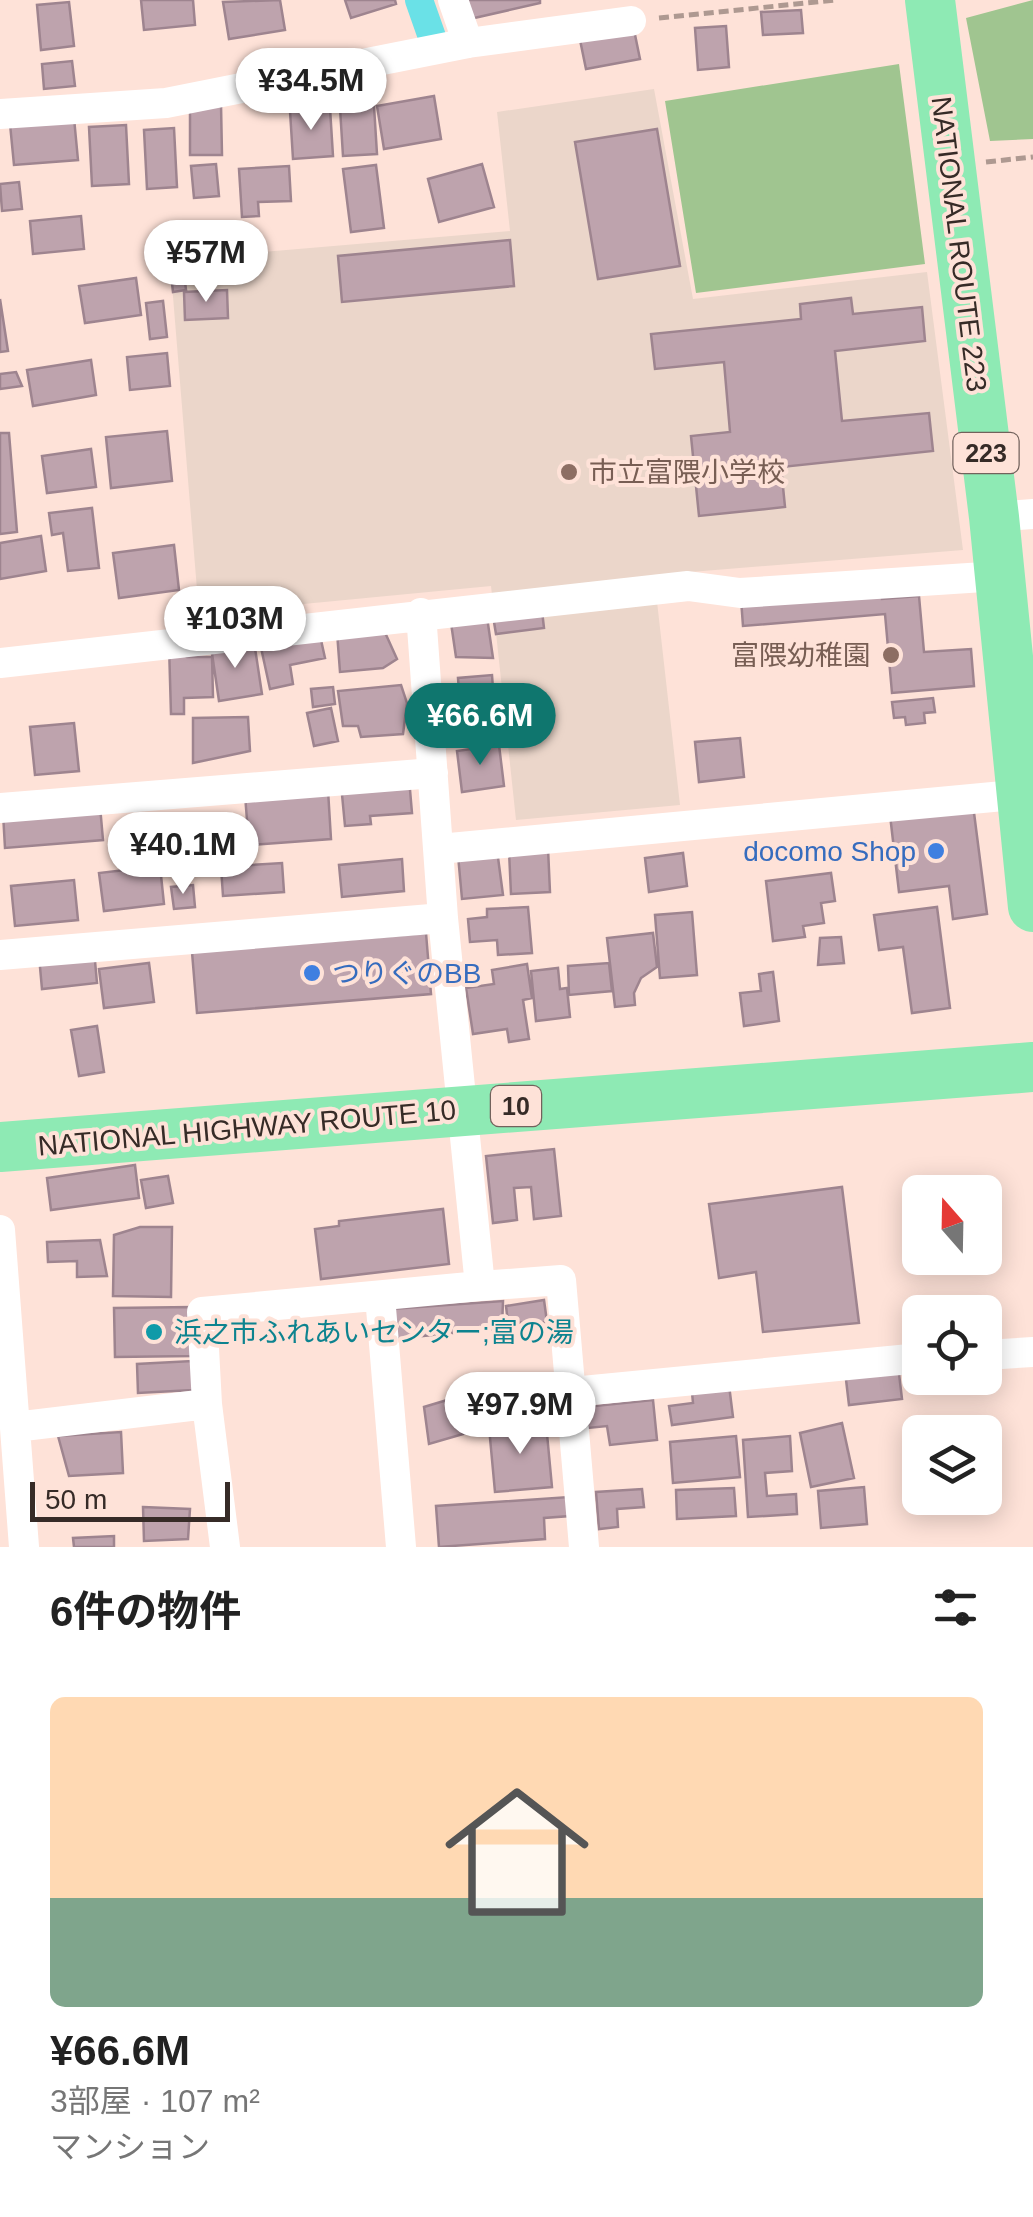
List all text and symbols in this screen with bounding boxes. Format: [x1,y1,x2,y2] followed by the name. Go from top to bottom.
[230,48,392,133] pin: ¥34.5M
[258,62,364,98] text: ¥34.5M
[926,95,992,393] street label: NATIONAL ROUTE 223
[147,220,265,305] pin: ¥57M
[166,234,246,270] text: ¥57M
[954,433,1018,473] road number: 223
[589,457,785,488] place label: 市立富隈小学校
[558,461,580,483] marker: 市立富隈小学校
[165,586,305,671] pin: ¥103M
[186,600,284,636] text: ¥103M
[731,640,871,671] place label: 富隈幼稚園
[880,644,902,666] marker: 富隈幼稚園
[399,683,561,768] pin: ¥66.6M
[427,697,533,733] text: ¥66.6M
[102,812,264,897] pin: ¥40.1M
[130,826,236,862] text: ¥40.1M
[743,836,916,867] place label: docomo Shop
[925,840,947,862] marker: docomo Shop
[332,958,481,989] place label: つりぐのBB
[301,962,323,984] marker: つりぐのBB
[491,1086,541,1126] road number: 10
[37,1094,457,1162] street label: NATIONAL HIGHWAY ROUTE 10
[902,1175,1002,1275] north arrow
[902,1175,1002,1515] map controls
[902,1295,1002,1395] button: locate
[174,1317,574,1348] place label: 浜之市ふれあいセンター;富の湯
[143,1321,165,1343] marker: 浜之市ふれあいセンター;富の湯
[439,1372,601,1457] pin: ¥97.9M
[467,1386,573,1422] text: ¥97.9M
[902,1415,1002,1515] button: layers
[30,1477,230,1522] scale bar
[45,1484,107,1515] text: 50 m
[928,1580,983,1635] icon: filters
[50,1588,241,1635] text: 6件の物件
[427,1762,607,1942] icon: home
[50,2027,190,2074] text: ¥66.6M
[50,2083,260,2119] text: 3部屋 · 107 m²
[50,2129,210,2165] text: マンション

